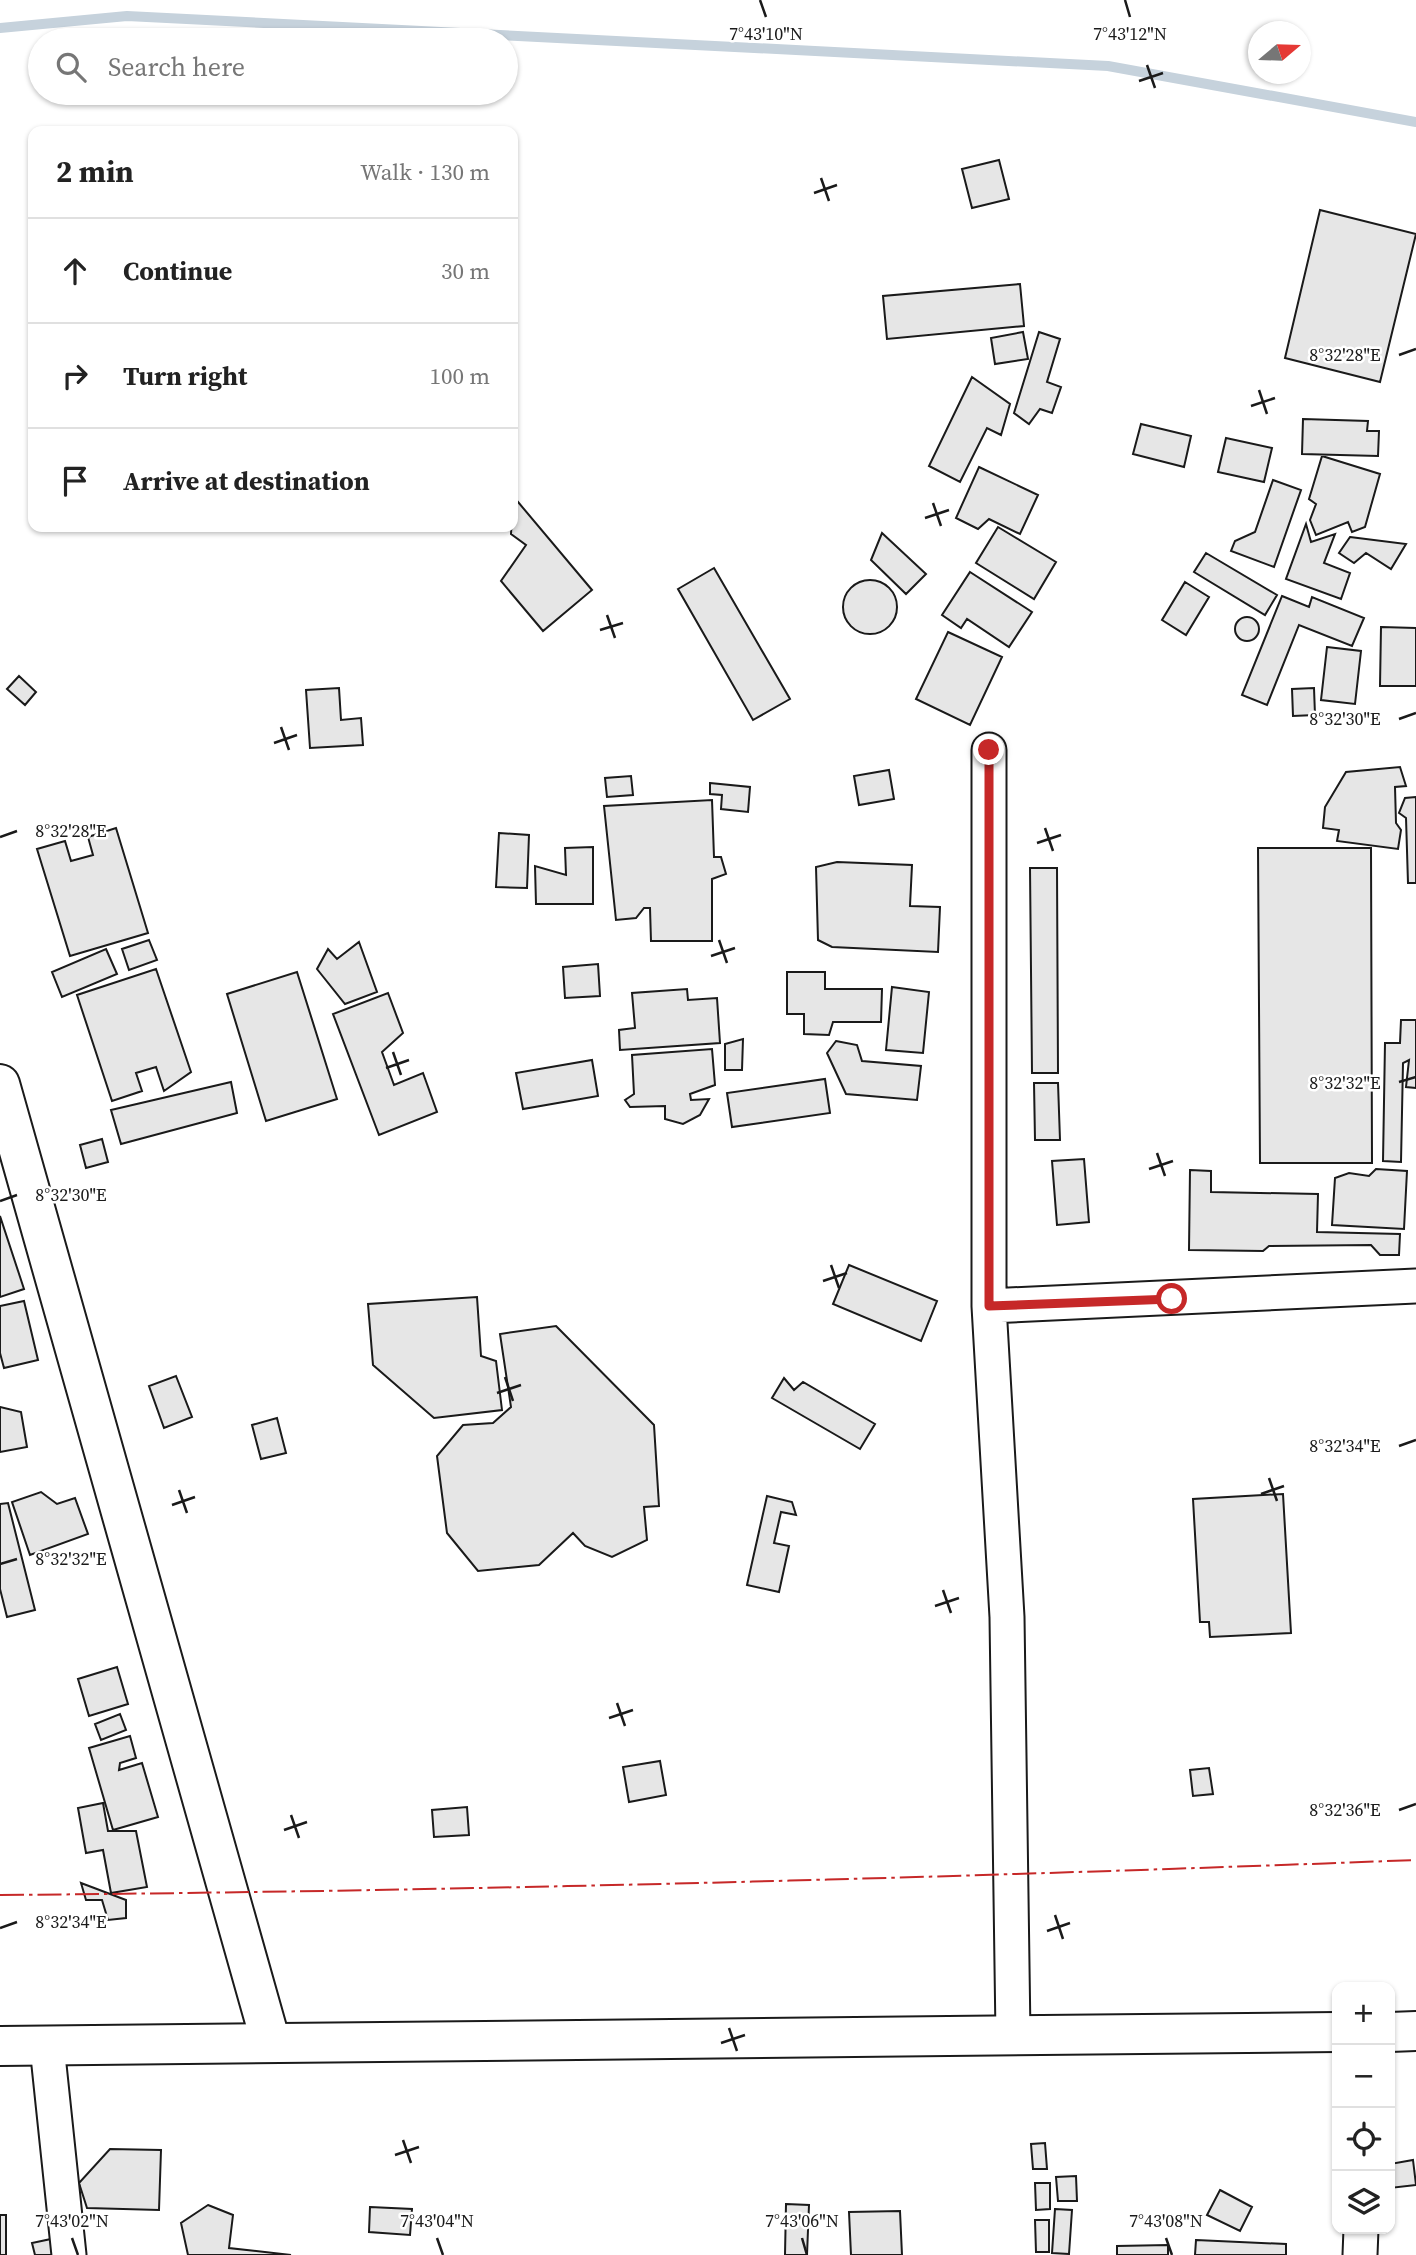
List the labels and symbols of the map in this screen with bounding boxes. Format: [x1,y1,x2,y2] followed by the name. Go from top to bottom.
[729,21,803,46] text: 7°43'10"N
[1093,21,1167,46] text: 7°43'12"N
[1248,21,1311,84] north arrow
[1309,342,1381,367] text: 8°32'28"E
[1309,706,1381,731] text: 8°32'30"E
[973,734,1004,765] route end
[35,818,107,843] text: 8°32'28"E
[1309,1070,1381,1095] text: 8°32'32"E
[35,1182,107,1207] text: 8°32'30"E
[1156,1283,1187,1314] route start
[1309,1433,1381,1458] text: 8°32'34"E
[35,1546,107,1571] text: 8°32'32"E
[1309,1797,1381,1822] text: 8°32'36"E
[35,1909,107,1934] text: 8°32'34"E
[35,2208,109,2233] text: 7°43'02"N
[400,2208,474,2233] text: 7°43'04"N
[765,2208,839,2233] text: 7°43'06"N
[1129,2208,1203,2233] text: 7°43'08"N

